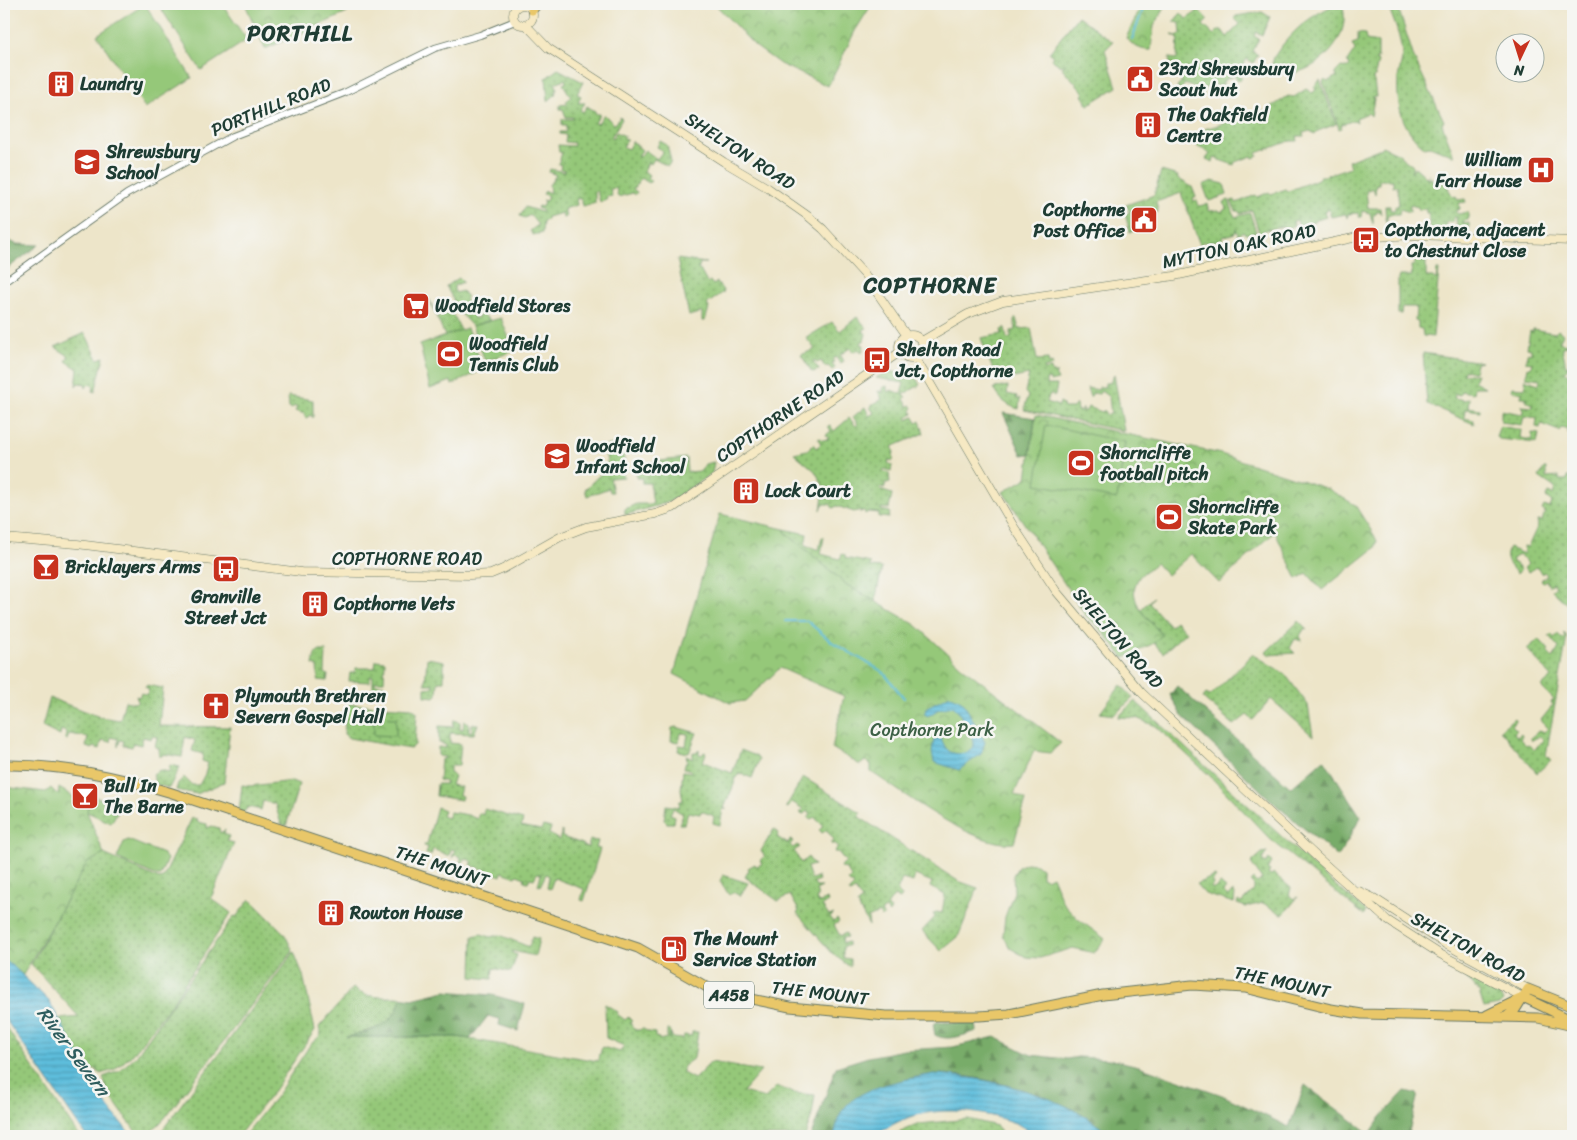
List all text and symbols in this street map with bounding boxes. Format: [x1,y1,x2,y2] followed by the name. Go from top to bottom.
[247,14,353,53] district label: PORTHILL
[1494,32,1544,82] north arrow
[1158,53,1295,106] place label: 23rd Shrewsbury Scout hut
[1513,58,1526,83] text: N
[1125,64,1155,94] public building icon: 23rd Shrewsbury Scout hut
[80,68,144,100] place label: Laundry
[206,68,336,146] street label: PORTHILL ROAD
[46,69,76,99] building icon: Laundry
[1166,99,1269,152] place label: The Oakfield Centre
[678,103,802,199] street label: SHELTON ROAD
[1133,110,1163,140] building icon: The Oakfield Centre
[105,136,201,189] place label: Shrewsbury School
[1435,144,1523,197] place label: William Farr House
[72,147,102,177] school or university icon: Shrewsbury School
[1526,155,1556,185] hospital icon: William Farr House
[1033,194,1126,247] place label: Copthorne Post Office
[1129,205,1159,235] public building icon: Copthorne Post Office
[1159,214,1319,278] street label: MYTTON OAK ROAD
[1384,214,1545,267] place label: Copthorne, adjacent to Chestnut Close
[1351,225,1381,255] bus stop icon: Copthorne, adjacent to Chestnut Close
[862,266,997,305] district label: COPTHORNE
[435,290,571,322] place label: Woodfield Stores
[401,291,431,321] supermarket icon: Woodfield Stores
[469,328,559,381] place label: Woodfield Tennis Club
[895,334,1013,387] place label: Shelton Road Jct, Copthorne
[435,339,465,369] sports icon: Woodfield Tennis Club
[862,345,892,375] bus stop icon: Shelton Road Jct, Copthorne
[709,361,851,471] street label: COPTHORNE ROAD
[575,430,686,483] place label: Woodfield Infant School
[1099,437,1209,490] place label: Shorncliffe football pitch
[542,441,572,471] school or university icon: Woodfield Infant School
[1066,448,1096,478] sports icon: Shorncliffe football pitch
[765,475,851,507] place label: Lock Court
[731,476,761,506] building icon: Lock Court
[1187,491,1279,544] place label: Shorncliffe Skate Park
[1154,502,1184,532] sports icon: Shorncliffe Skate Park
[332,543,482,575] street label: COPTHORNE ROAD
[65,551,202,583] place label: Bricklayers Arms
[31,552,61,582] bar icon: Bricklayers Arms
[211,554,241,584] bus stop icon: Granville Street Jct
[1064,580,1172,696] street label: SHELTON ROAD
[184,581,267,634] place label: Granville Street Jct
[333,588,456,620] place label: Copthorne Vets
[300,589,330,619] building icon: Copthorne Vets
[234,680,386,733] place label: Plymouth Brethren Severn Gospel Hall
[201,691,231,721] church icon: Plymouth Brethren Severn Gospel Hall
[870,714,994,746] park label: Copthorne Park
[104,770,184,823] place label: Bull In The Barne
[70,781,100,811] bar icon: Bull In The Barne
[391,836,494,897] street label: THE MOUNT
[349,897,464,929] place label: Rowton House
[316,898,346,928] building icon: Rowton House
[1405,902,1531,992] street label: SHELTON ROAD
[692,923,817,976] place label: The Mount Service Station
[659,934,689,964] fuel station icon: The Mount Service Station
[1231,956,1334,1008] street label: THE MOUNT
[770,971,872,1015] street label: THE MOUNT
[704,982,754,1008] road number: A458
[29,999,120,1105] water label: River Severn

